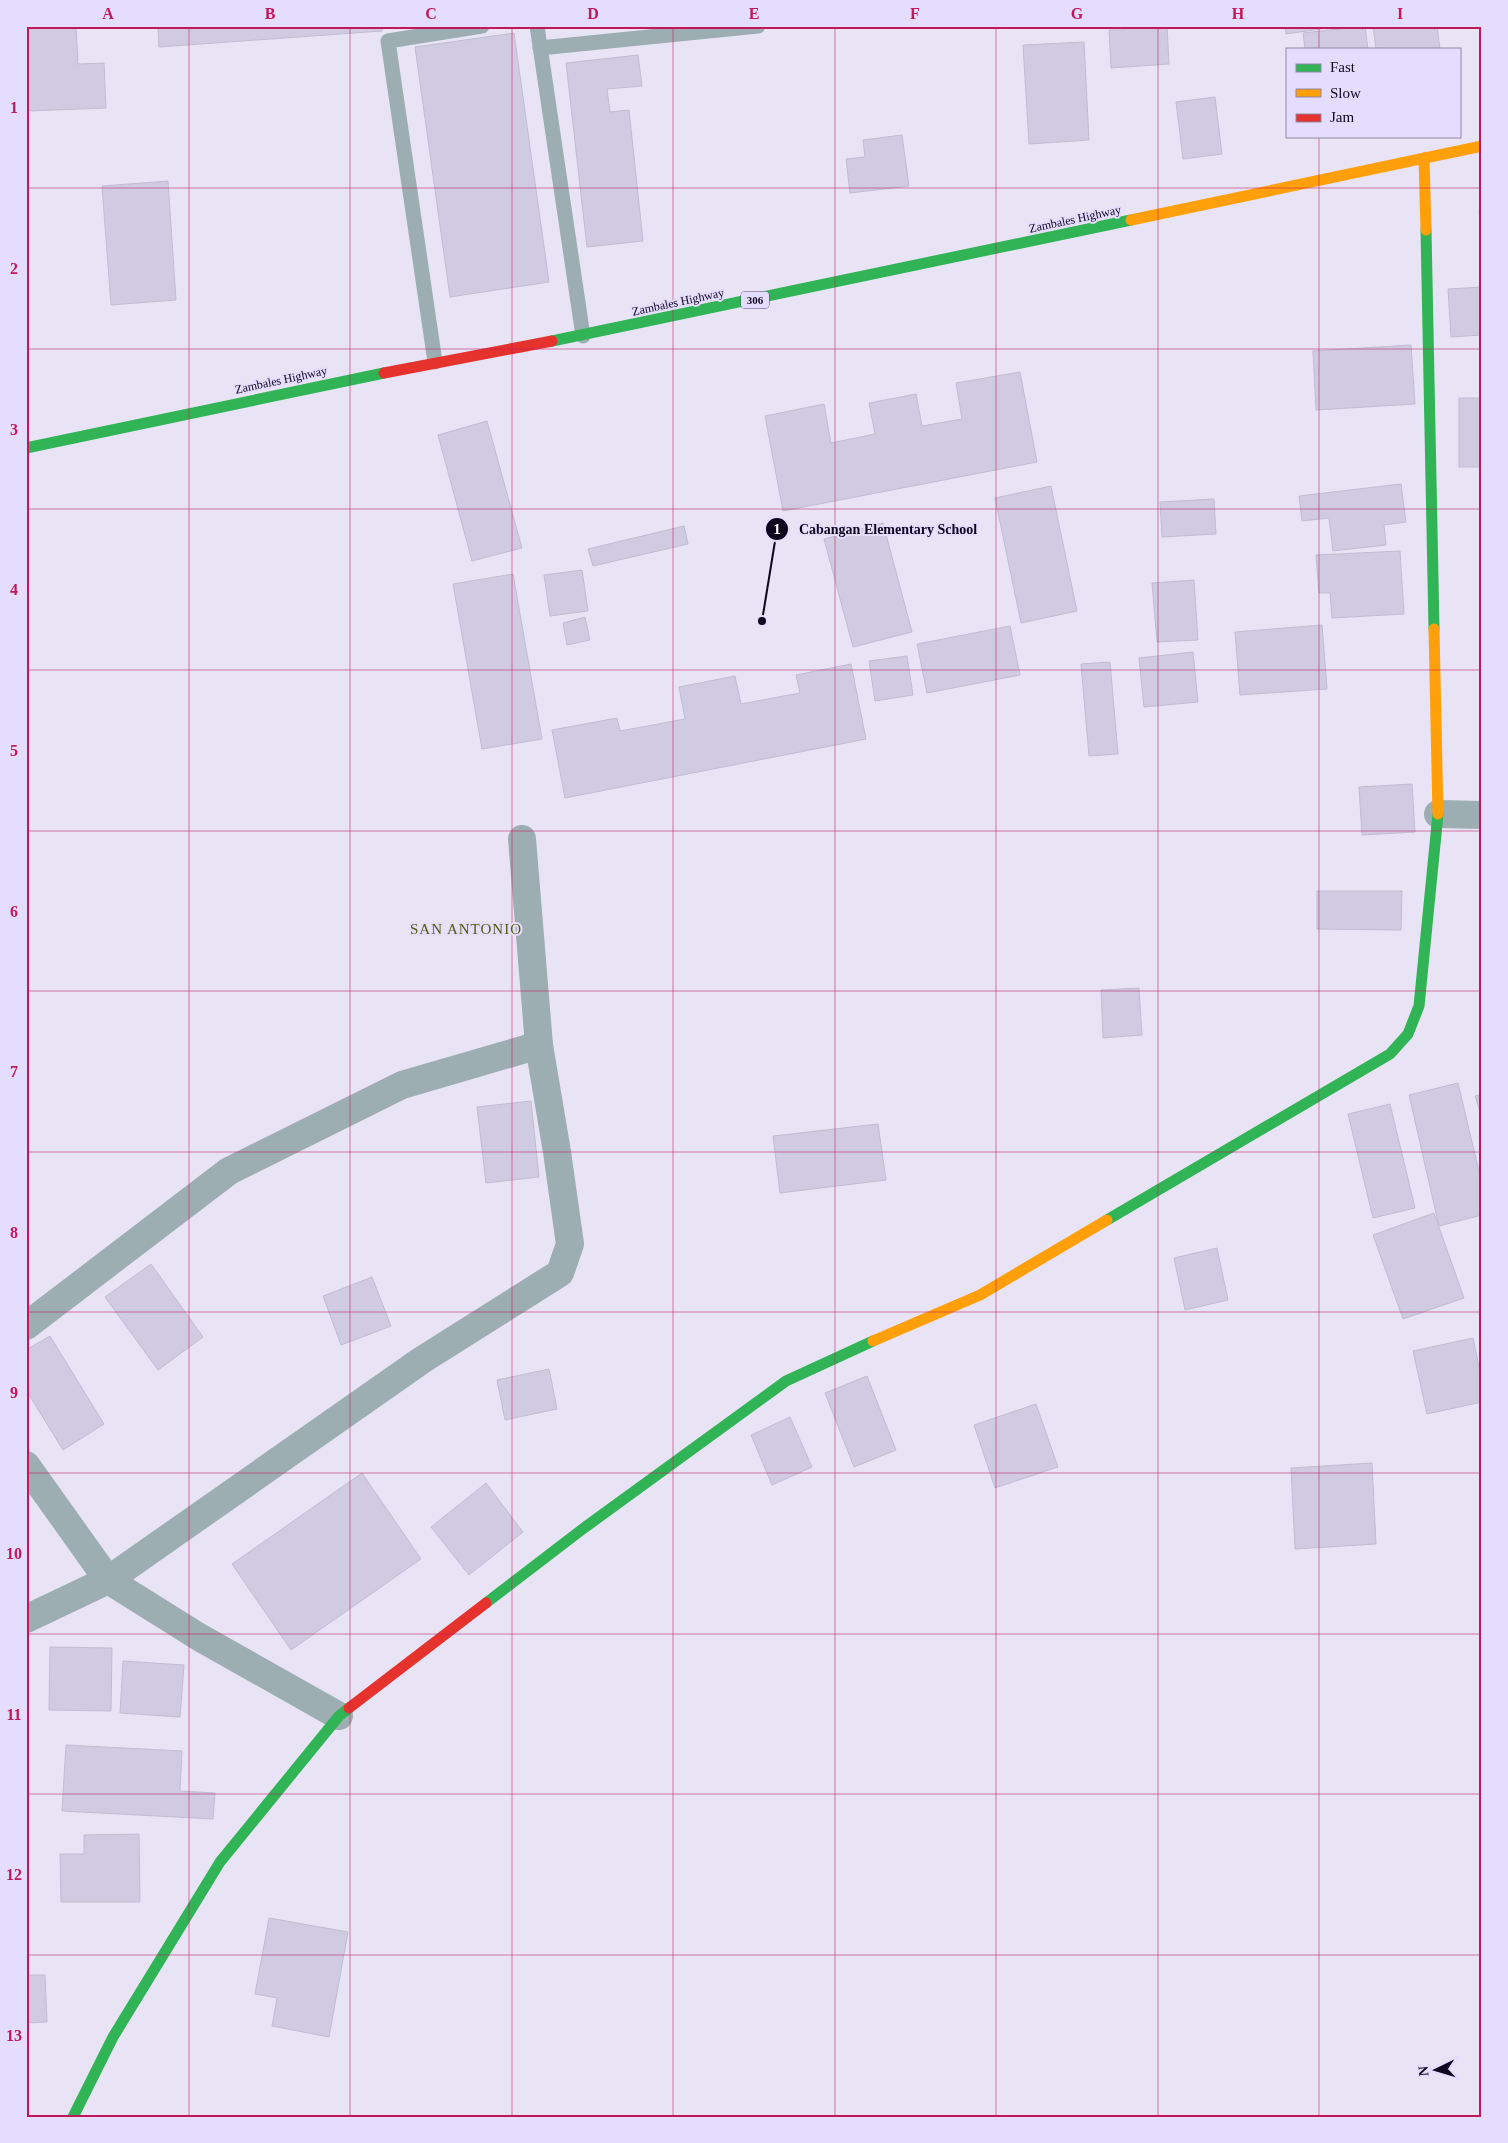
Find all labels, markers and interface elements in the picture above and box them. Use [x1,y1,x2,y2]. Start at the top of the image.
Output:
text: A [102,5,114,22]
text: B [265,5,276,22]
text: C [425,5,437,22]
text: D [587,5,599,22]
text: E [749,5,759,22]
text: F [910,5,920,22]
text: G [1071,5,1084,22]
text: H [1232,5,1245,22]
text: I [1397,5,1403,22]
legend [1286,48,1460,138]
text: Fast [1330,59,1356,75]
text: Slow [1330,85,1361,101]
text: 1 [10,99,18,116]
text: Jam [1330,109,1354,125]
street label: Zambales Highway [1028,202,1122,236]
text: 2 [10,260,18,277]
street label: Zambales Highway [631,285,725,319]
road number: 306 [741,292,769,308]
street label: Zambales Highway [234,363,328,397]
text: 3 [10,421,18,438]
callout: Cabangan Elementary School [764,514,987,543]
text: 1 [773,521,781,537]
text: Cabangan Elementary School [799,522,977,537]
text: 4 [10,581,18,598]
text: 5 [10,742,18,759]
text: 6 [10,903,18,920]
district label: SAN ANTONIO [410,921,522,937]
text: 7 [10,1063,18,1080]
text: 8 [10,1224,18,1241]
text: 9 [10,1384,18,1401]
text: 10 [6,1545,22,1562]
text: 11 [6,1706,22,1723]
text: 12 [6,1866,22,1883]
text: 13 [6,2027,22,2044]
north arrow [1410,2046,1460,2096]
text: N [1416,2065,1431,2077]

